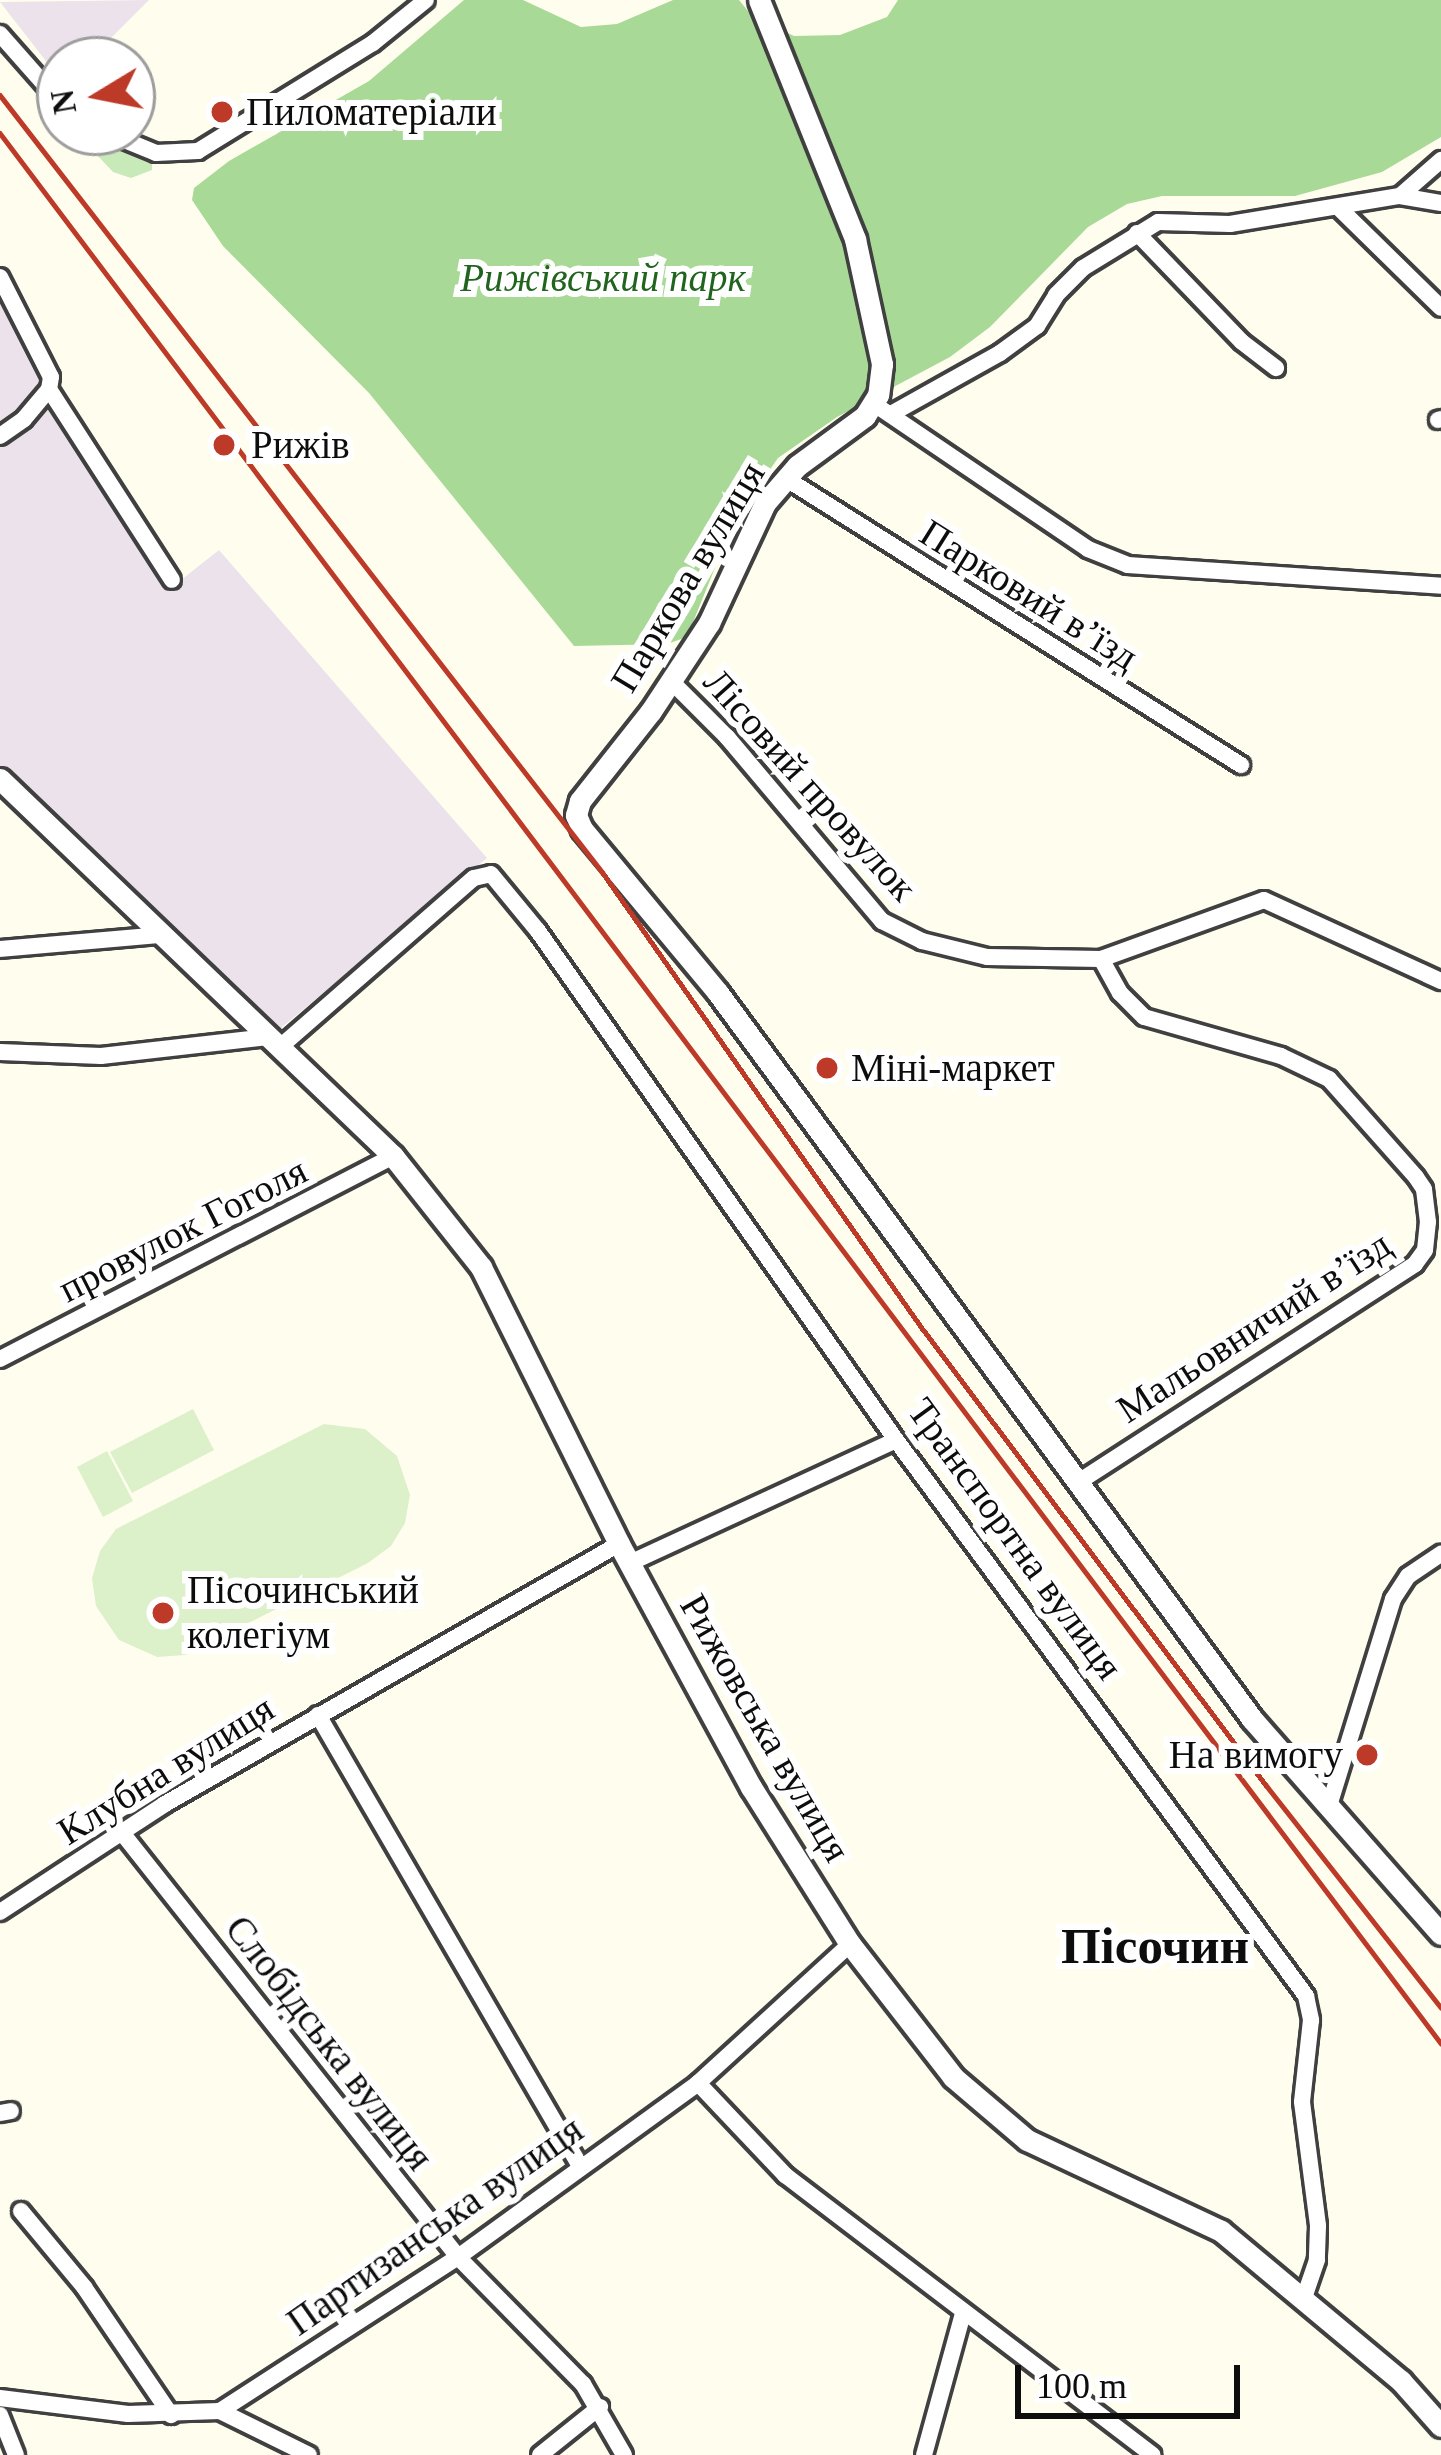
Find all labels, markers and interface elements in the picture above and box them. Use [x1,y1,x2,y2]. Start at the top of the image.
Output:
north arrow [36,36,156,156]
text: N [44,87,83,117]
place label: Пиломатеріали [246,89,497,135]
marker: Пиломатеріали [209,99,235,125]
park label: Рижівський парк [460,255,746,301]
place label: Рижів [251,422,350,468]
marker: Рижів [208,429,240,461]
street label: Паркова вулиця [601,453,775,701]
street label: Парковий в’їзд [911,509,1147,681]
street label: Лісовий провулок [693,659,927,911]
place label: Міні-маркет [851,1045,1055,1091]
marker: Міні-маркет [814,1055,840,1081]
street label: провулок Гоголя [51,1147,315,1313]
street label: Мальовничий в’їзд [1108,1221,1400,1433]
street label: Транспортна вулиця [897,1389,1133,1689]
place label: Пісочинський колегіум [187,1568,419,1659]
street label: Рижовська вулиця [670,1586,860,1870]
marker: Пісочинський колегіум [150,1600,176,1626]
street label: Клубна вулиця [49,1685,283,1855]
place label: На вимогу [1169,1732,1343,1778]
marker: На вимогу [1354,1742,1380,1768]
street label: Слобідська вулиця [215,1906,443,2180]
district label: Пісочин [1061,1915,1249,1977]
street label: Партизанська вулиця [278,2106,592,2346]
scale bar [1021,2341,1246,2415]
text: 100 m [1036,2366,1127,2406]

